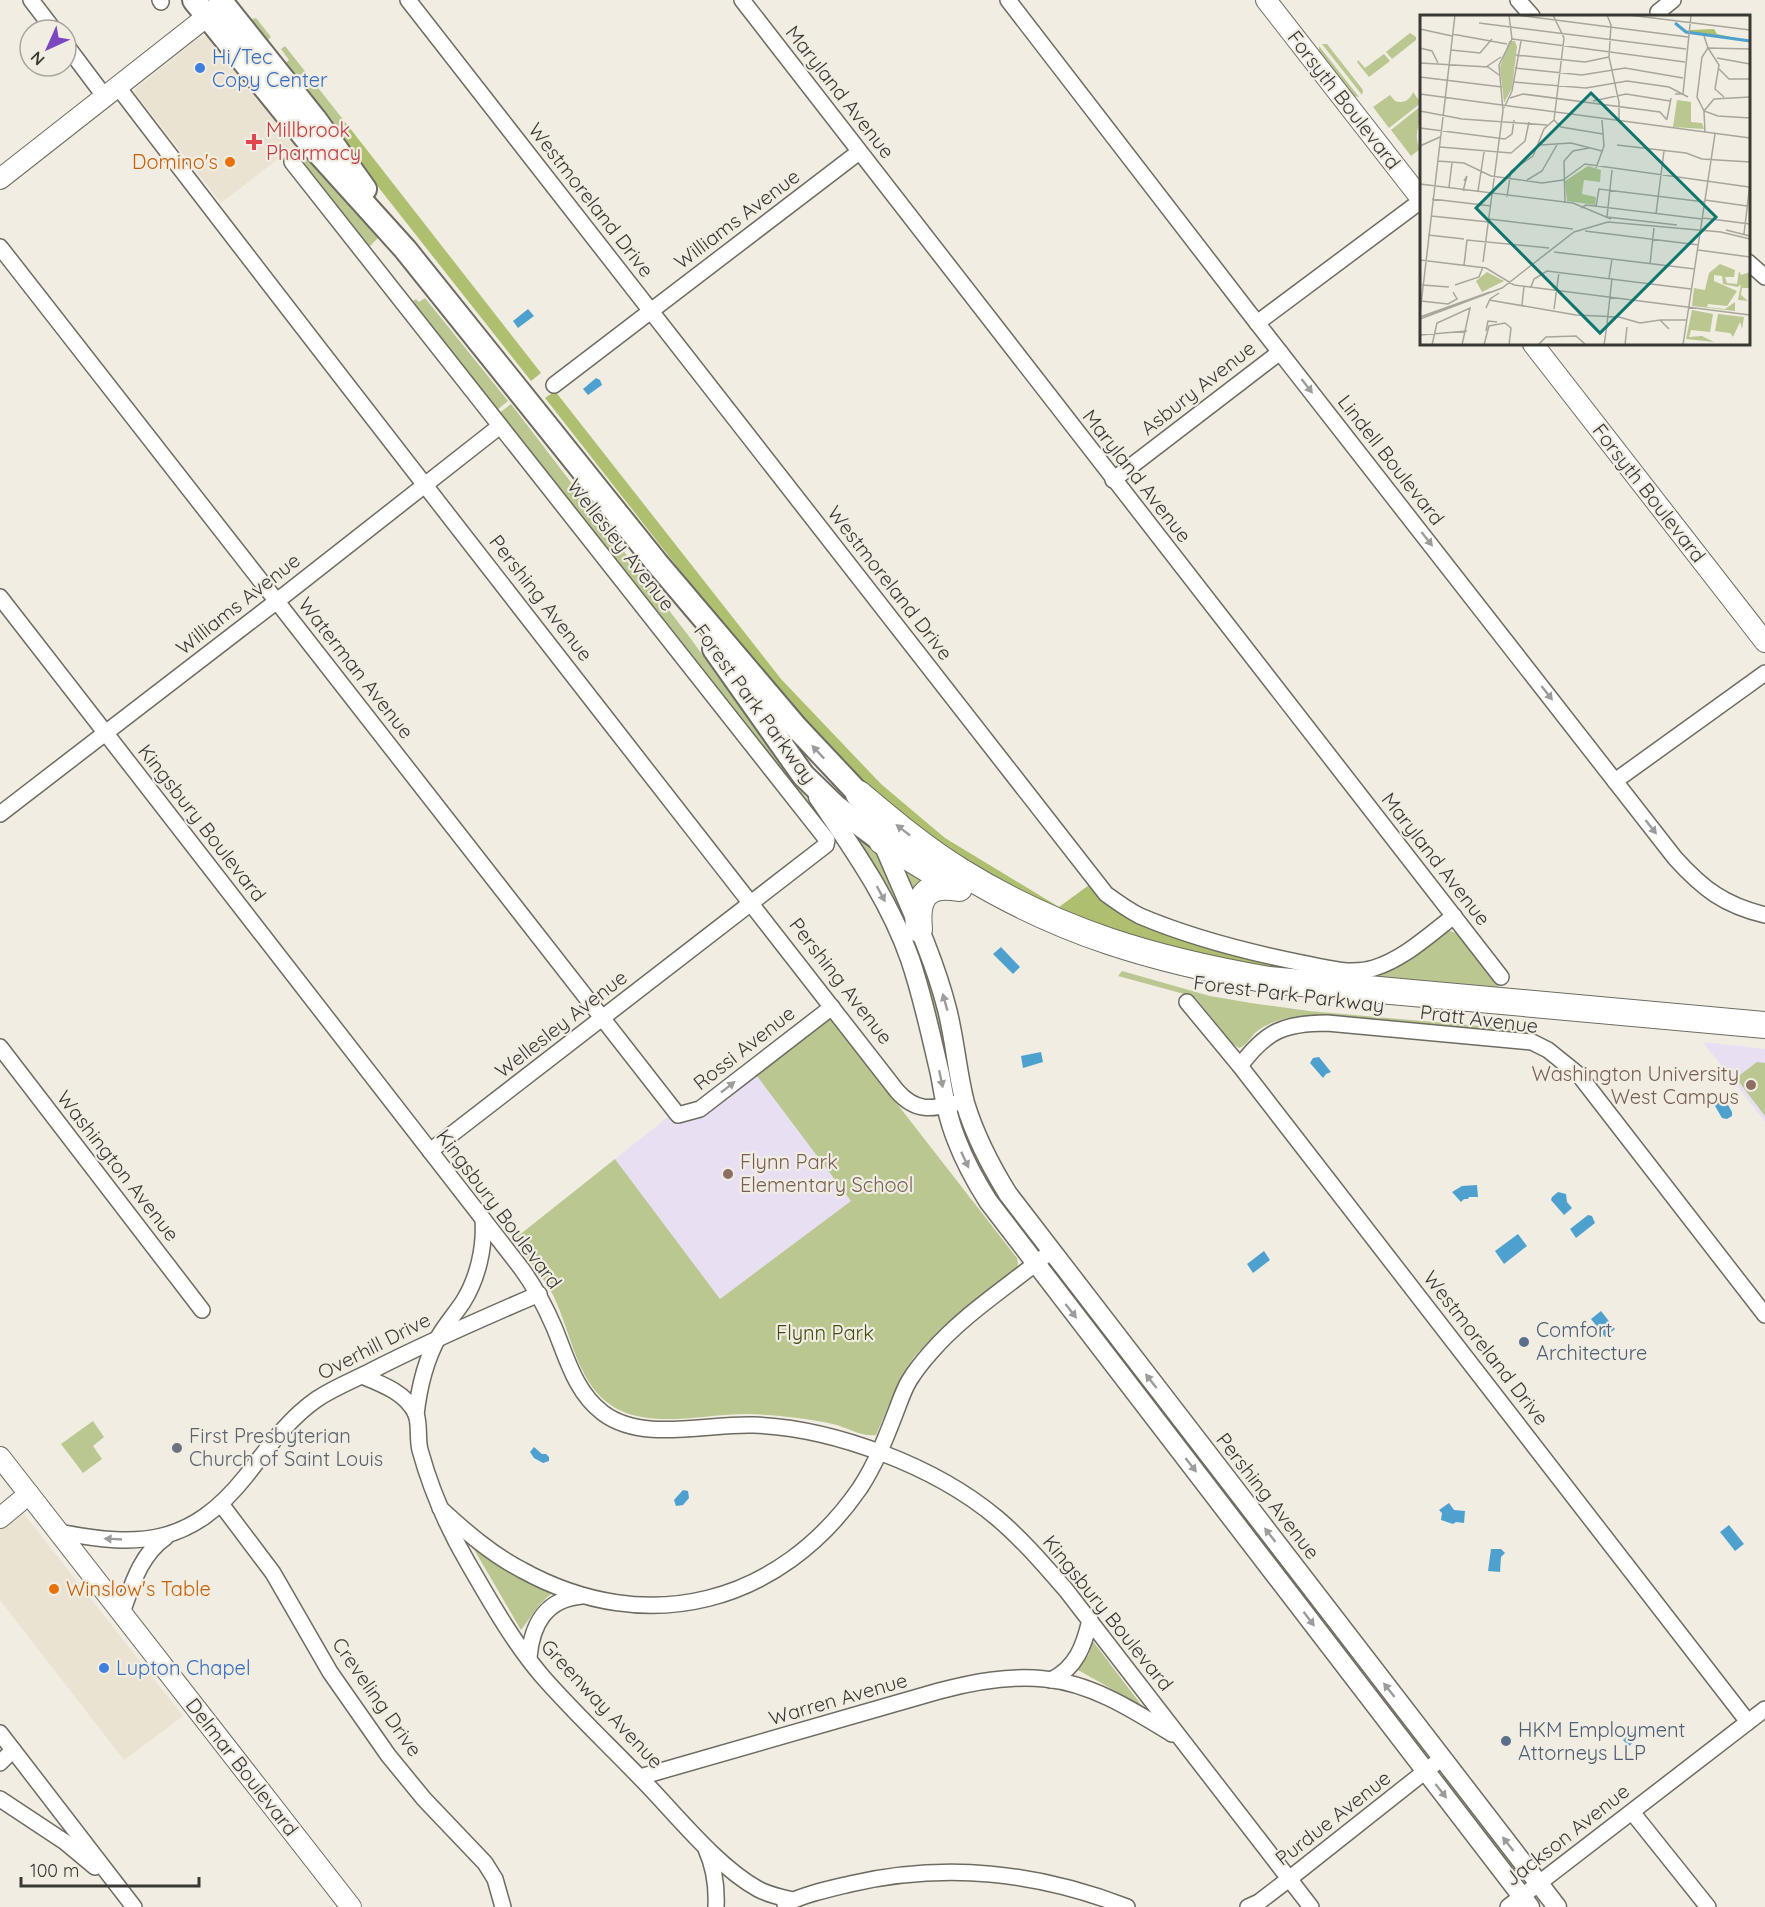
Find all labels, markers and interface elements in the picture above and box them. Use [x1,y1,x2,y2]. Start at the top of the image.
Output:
inset map [1420,15,1750,345]
north arrow [18,18,78,78]
street label: Maryland Avenue [781,20,900,163]
street label: Forsyth Boulevard [1282,25,1406,174]
place label: Hi/Tec Copy Center [212,44,328,92]
text: N [26,47,49,70]
marker: Hi/Tec Copy Center [193,61,207,75]
place label: Millbrook Pharmacy [266,117,361,165]
street label: Westmoreland Drive [523,117,660,282]
marker: Millbrook Pharmacy [247,135,261,149]
place label: Domino's [132,149,218,174]
marker: Domino's [223,155,237,169]
street label: Williams Avenue [669,163,804,274]
street label: Asbury Avenue [1135,335,1260,440]
one-way arrow [1300,378,1312,393]
street label: Lindell Boulevard [1333,389,1450,530]
street label: Maryland Avenue [1078,404,1197,547]
street label: Forsyth Boulevard [1587,418,1711,567]
street label: Wellesley Avenue [562,474,681,616]
street label: Westmoreland Drive [822,500,959,665]
street label: Pershing Avenue [484,529,599,666]
one-way arrow [1420,532,1432,547]
street label: Williams Avenue [171,547,305,660]
street label: Waterman Avenue [293,592,419,743]
street label: Forest Park Parkway [689,619,822,789]
one-way arrow [1540,685,1553,701]
street label: Kingsbury Boulevard [133,739,272,906]
one-way arrow [811,744,825,759]
street label: Maryland Avenue [1377,787,1496,930]
one-way arrow [1645,819,1658,835]
one-way arrow [895,823,911,836]
one-way arrow [876,886,886,903]
street label: Pershing Avenue [784,912,899,1049]
street label: Wellesley Avenue [490,964,632,1083]
street label: Forest Park Parkway [1192,969,1386,1018]
one-way arrow [940,993,949,1011]
street label: Pratt Avenue [1419,999,1540,1038]
street label: Rossi Avenue [688,1000,800,1095]
place label: Washington University West Campus [1532,1061,1739,1109]
one-way arrow [936,1070,946,1089]
marker: Washington University West Campus [1744,1078,1758,1092]
one-way arrow [720,1082,735,1094]
street label: Washington Avenue [52,1085,185,1246]
street label: Kingsbury Boulevard [431,1124,567,1293]
place label: Flynn Park Elementary School [740,1149,913,1197]
one-way arrow [961,1151,971,1169]
marker: Flynn Park Elementary School [721,1167,735,1181]
street label: Westmoreland Drive [1418,1265,1555,1430]
one-way arrow [1065,1303,1077,1318]
street label: Overhill Drive [313,1306,434,1385]
place label: Comfort Architecture [1536,1317,1647,1365]
park label: Flynn Park [776,1320,874,1345]
marker: Comfort Architecture [1517,1335,1531,1349]
one-way arrow [1146,1373,1158,1388]
place label: First Presbyterian Church of Saint Louis [189,1423,383,1471]
street label: Pershing Avenue [1211,1427,1326,1564]
marker: First Presbyterian Church of Saint Louis [170,1441,184,1455]
one-way arrow [1184,1457,1197,1473]
one-way arrow [1265,1528,1277,1543]
street label: Kingsbury Boulevard [1038,1530,1179,1696]
one-way arrow [104,1535,123,1544]
place label: Winslow's Table [66,1576,211,1601]
marker: Winslow's Table [47,1582,61,1596]
one-way arrow [1303,1612,1315,1627]
street label: Creveling Drive [327,1632,428,1761]
street label: Greenway Avenue [536,1634,669,1774]
place label: Lupton Chapel [116,1655,250,1680]
marker: Lupton Chapel [97,1661,111,1675]
street label: Warren Avenue [766,1667,910,1730]
one-way arrow [1384,1682,1396,1697]
street label: Delmar Boulevard [181,1693,304,1841]
place label: HKM Employment Attorneys LLP [1518,1717,1686,1765]
marker: HKM Employment Attorneys LLP [1499,1734,1513,1748]
street label: Purdue Avenue [1270,1765,1395,1870]
street label: Jackson Avenue [1499,1778,1634,1891]
one-way arrow [1435,1782,1447,1798]
one-way arrow [1502,1836,1515,1852]
scale bar [21,1850,200,1888]
text: 100 m [30,1859,79,1882]

